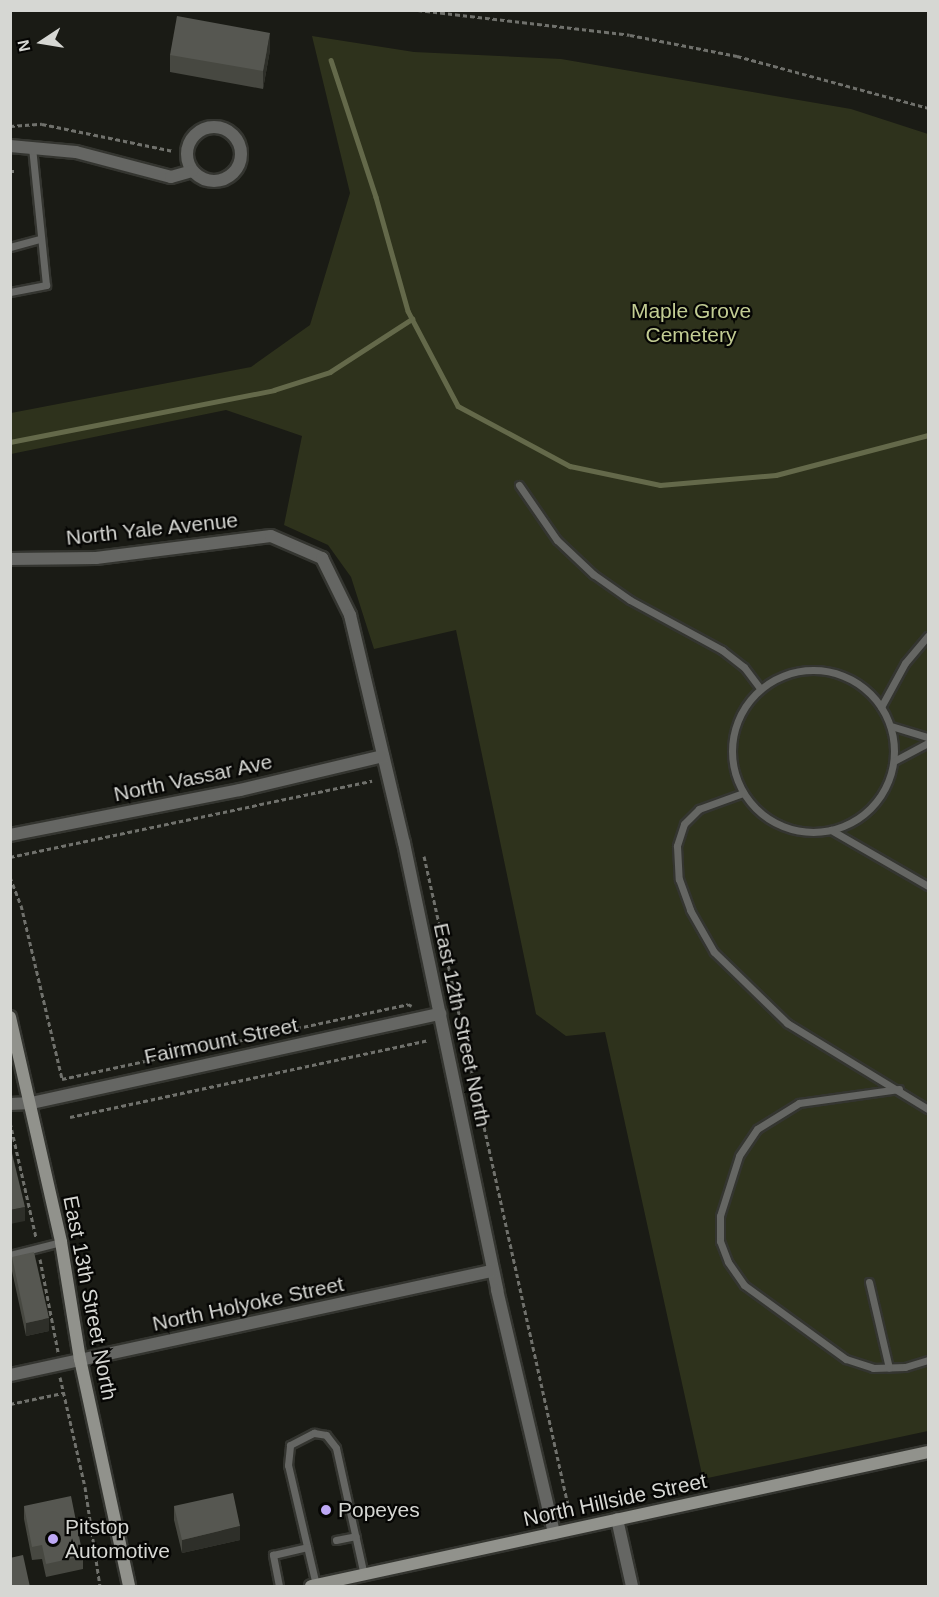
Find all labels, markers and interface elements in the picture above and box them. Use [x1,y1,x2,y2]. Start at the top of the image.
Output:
north arrow [12,12,72,72]
text: N [14,38,33,53]
park label: Maple Grove Cemetery [631,298,751,348]
street label: North Yale Avenue [64,507,240,551]
street label: North Vassar Ave [111,749,275,807]
street label: East 12th Street North [428,921,496,1129]
street label: Fairmount Street [142,1012,300,1070]
street label: East 13th Street North [58,1194,122,1402]
street label: North Holyoke Street [150,1271,346,1337]
street label: North Hillside Street [521,1468,709,1532]
place label: Popeyes [338,1497,420,1523]
marker: Popeyes [319,1503,333,1517]
place label: Pitstop Automotive [65,1514,170,1564]
marker: Pitstop Automotive [46,1532,60,1546]

